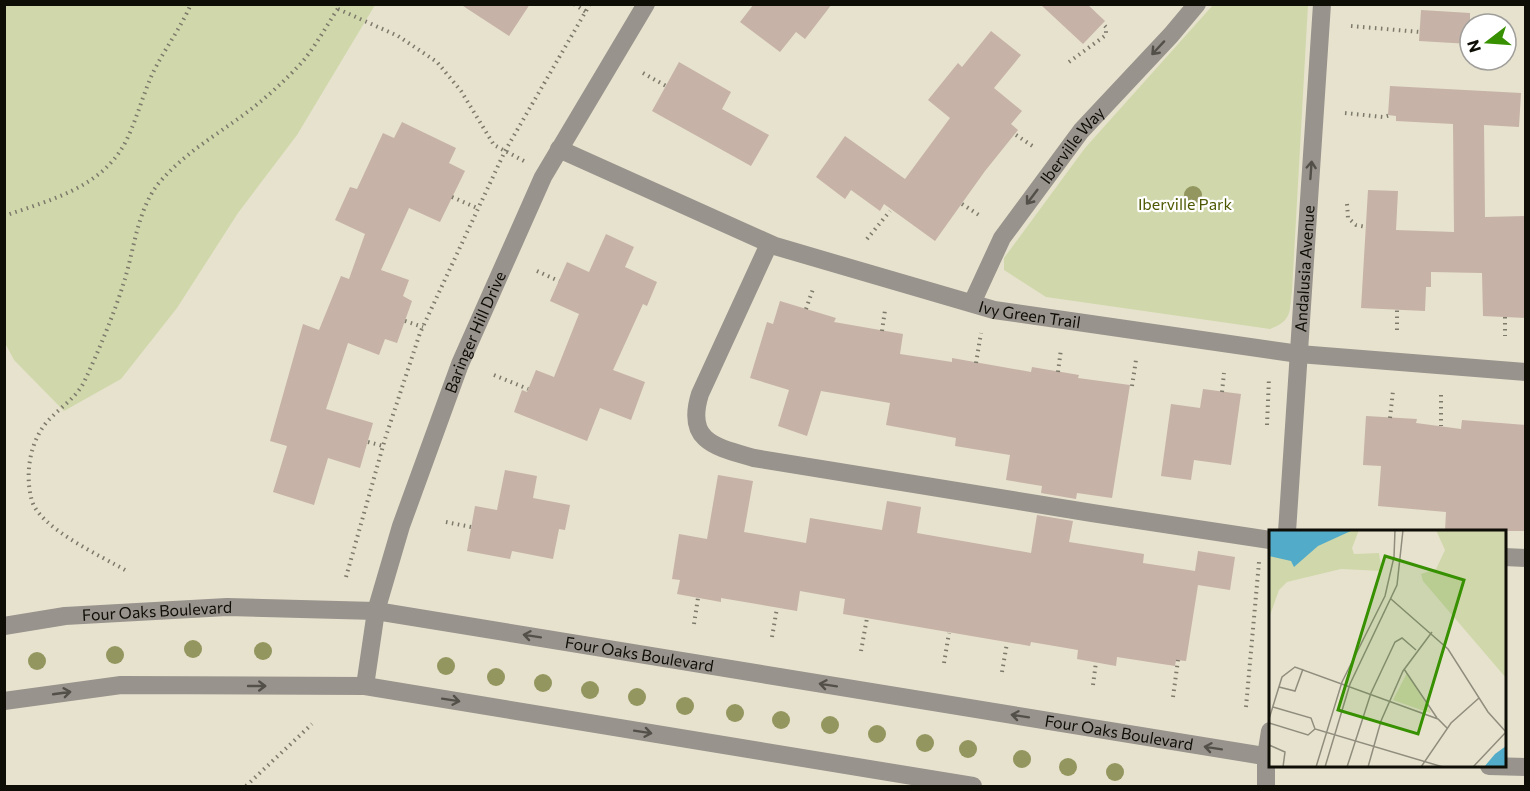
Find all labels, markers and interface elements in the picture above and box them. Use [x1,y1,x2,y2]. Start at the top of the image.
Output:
north arrow [1458,12,1518,72]
text: N [1462,38,1484,55]
one-way arrow [1151,41,1166,56]
street label: Iberville Way [1036,102,1108,187]
one-way arrow [1306,160,1317,180]
one-way arrow [1026,188,1038,204]
park label: Iberville Park [1138,194,1232,213]
street label: Andalusia Avenue [1290,205,1318,333]
street label: Baringer Hill Drive [440,268,509,396]
street label: Ivy Green Trail [977,296,1082,331]
inset map [1269,530,1506,767]
street label: Four Oaks Boulevard [81,597,232,624]
one-way arrow [522,631,542,642]
street label: Four Oaks Boulevard [564,632,715,675]
one-way arrow [818,679,838,690]
one-way arrow [246,680,266,692]
one-way arrow [52,688,72,699]
one-way arrow [440,695,460,706]
one-way arrow [1011,710,1031,721]
street label: Four Oaks Boulevard [1043,710,1195,753]
one-way arrow [633,726,652,737]
one-way arrow [1203,742,1223,753]

